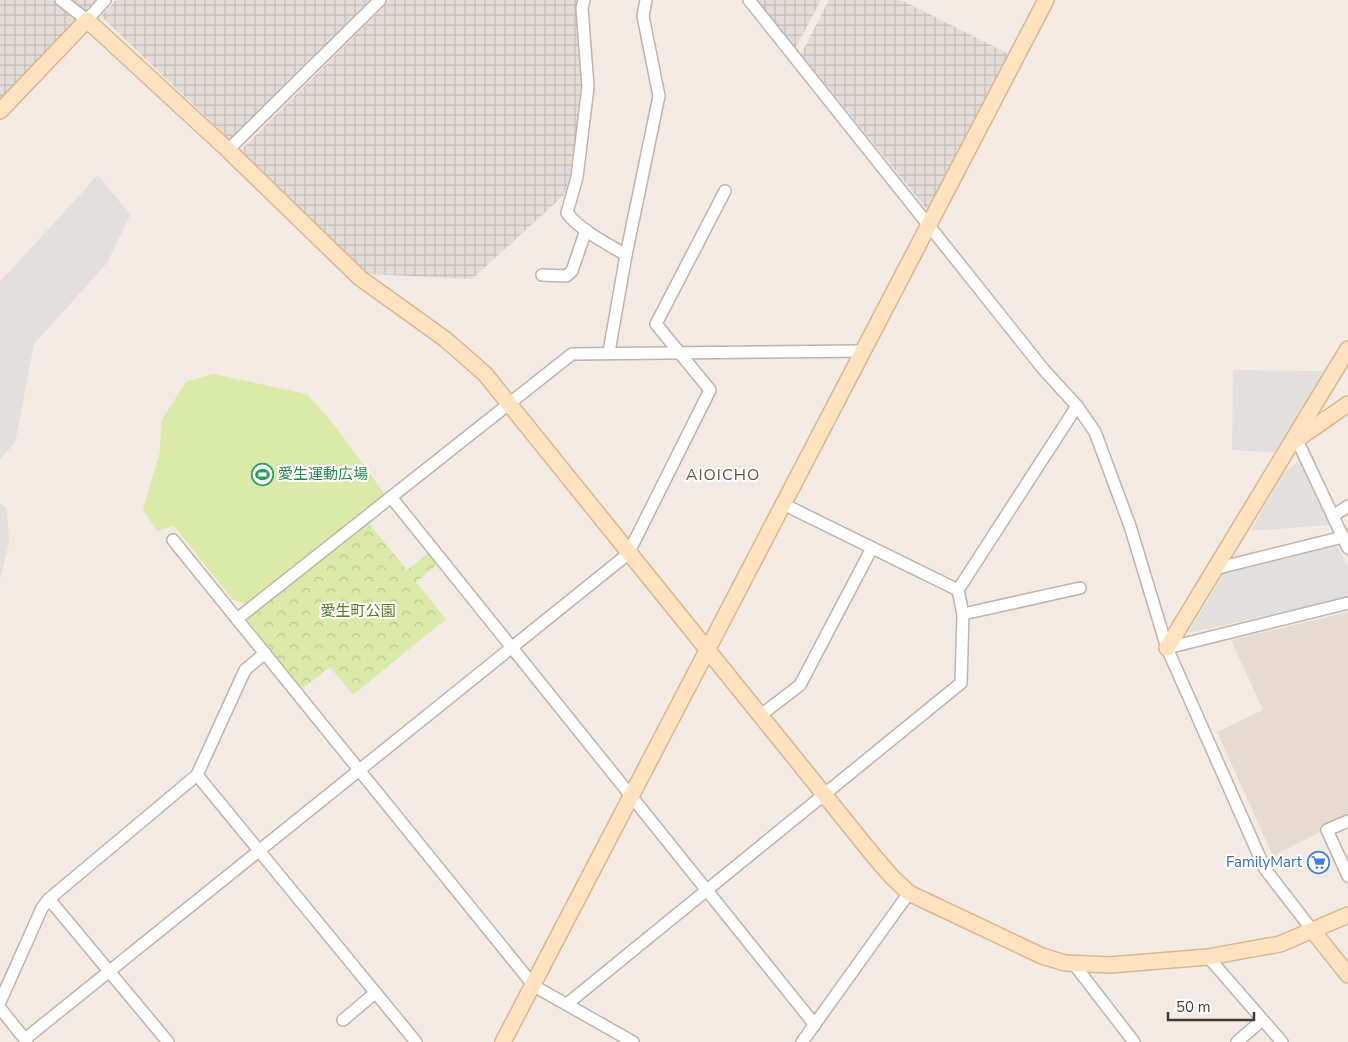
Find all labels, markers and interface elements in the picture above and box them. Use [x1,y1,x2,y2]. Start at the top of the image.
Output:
sports icon: 愛生運動広場 [250,462,274,486]
place label: 愛生運動広場 [278,464,368,484]
district label: AIOICHO [686,464,760,486]
park label: 愛生町公園 [320,601,396,621]
supermarket icon: FamilyMart [1306,850,1330,874]
place label: FamilyMart [1226,852,1303,872]
scale bar [1168,990,1254,1022]
text: 50 m [1176,997,1211,1017]

